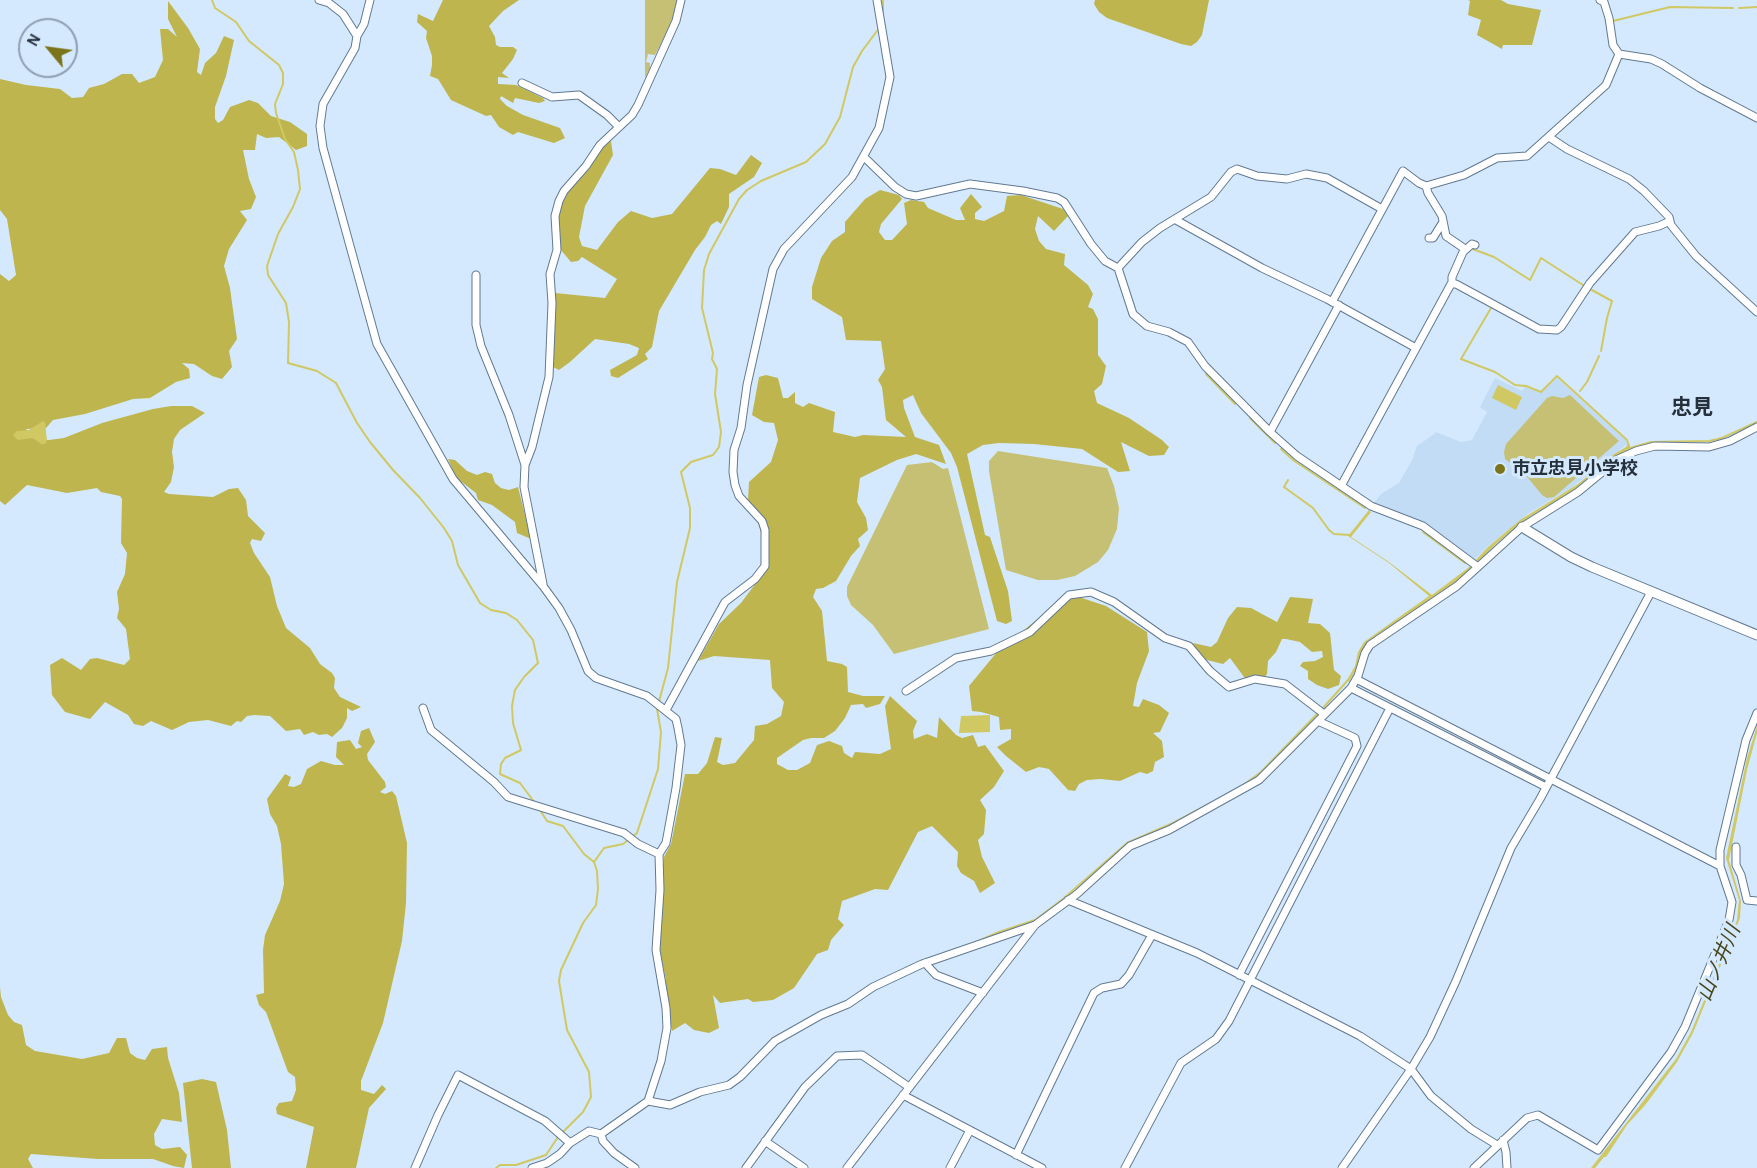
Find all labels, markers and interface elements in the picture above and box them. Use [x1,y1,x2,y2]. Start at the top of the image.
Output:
north arrow [18,18,78,78]
text: N [24,31,44,49]
district label: 忠見 [1671,395,1713,421]
place label: 市立忠見小学校 [1512,458,1638,480]
marker: 市立忠見小学校 [1493,462,1507,476]
water label: 山ノ井川 [1692,921,1746,1005]

